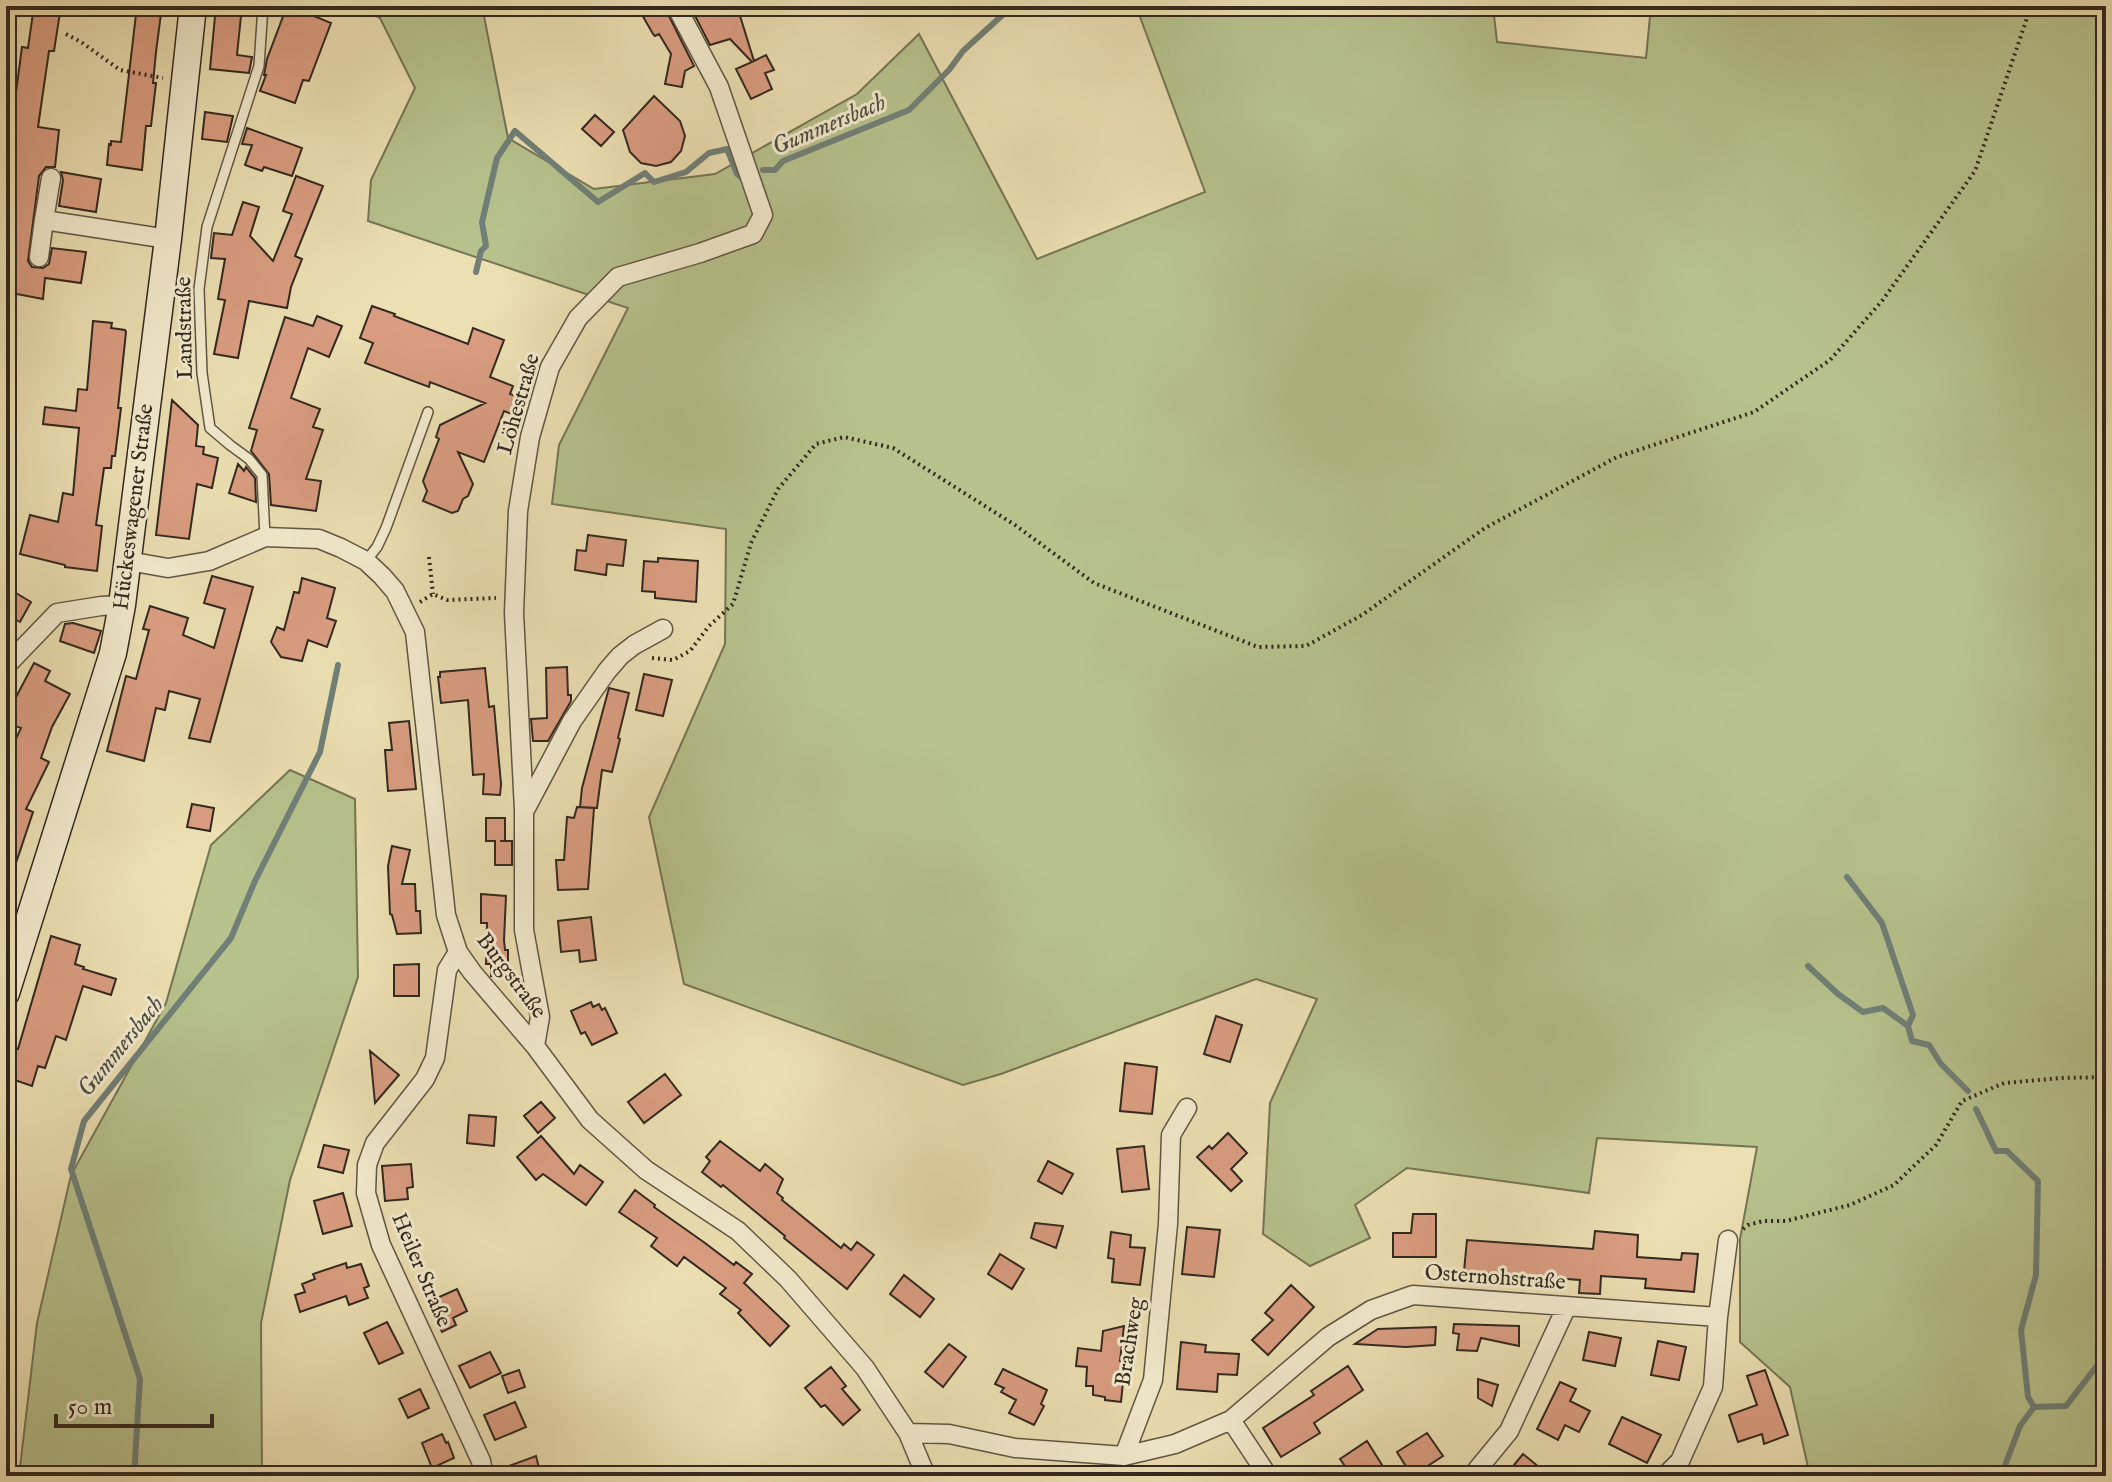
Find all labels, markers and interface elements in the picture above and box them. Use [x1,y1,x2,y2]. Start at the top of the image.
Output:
water label: Gummersbach [767,87,891,163]
street label: Landstraße [170,276,200,380]
street label: Löhestraße [491,350,547,458]
street label: Hückeswagener Straße [107,402,161,612]
street label: Burgstraße [470,928,552,1024]
water label: Gummersbach [71,990,171,1104]
street label: Heiler Straße [384,1209,458,1331]
street label: Osternohstraße [1424,1259,1566,1297]
street label: Brachweg [1109,1295,1151,1388]
scale bar [56,1378,212,1428]
text: 50 m [68,1392,112,1423]

